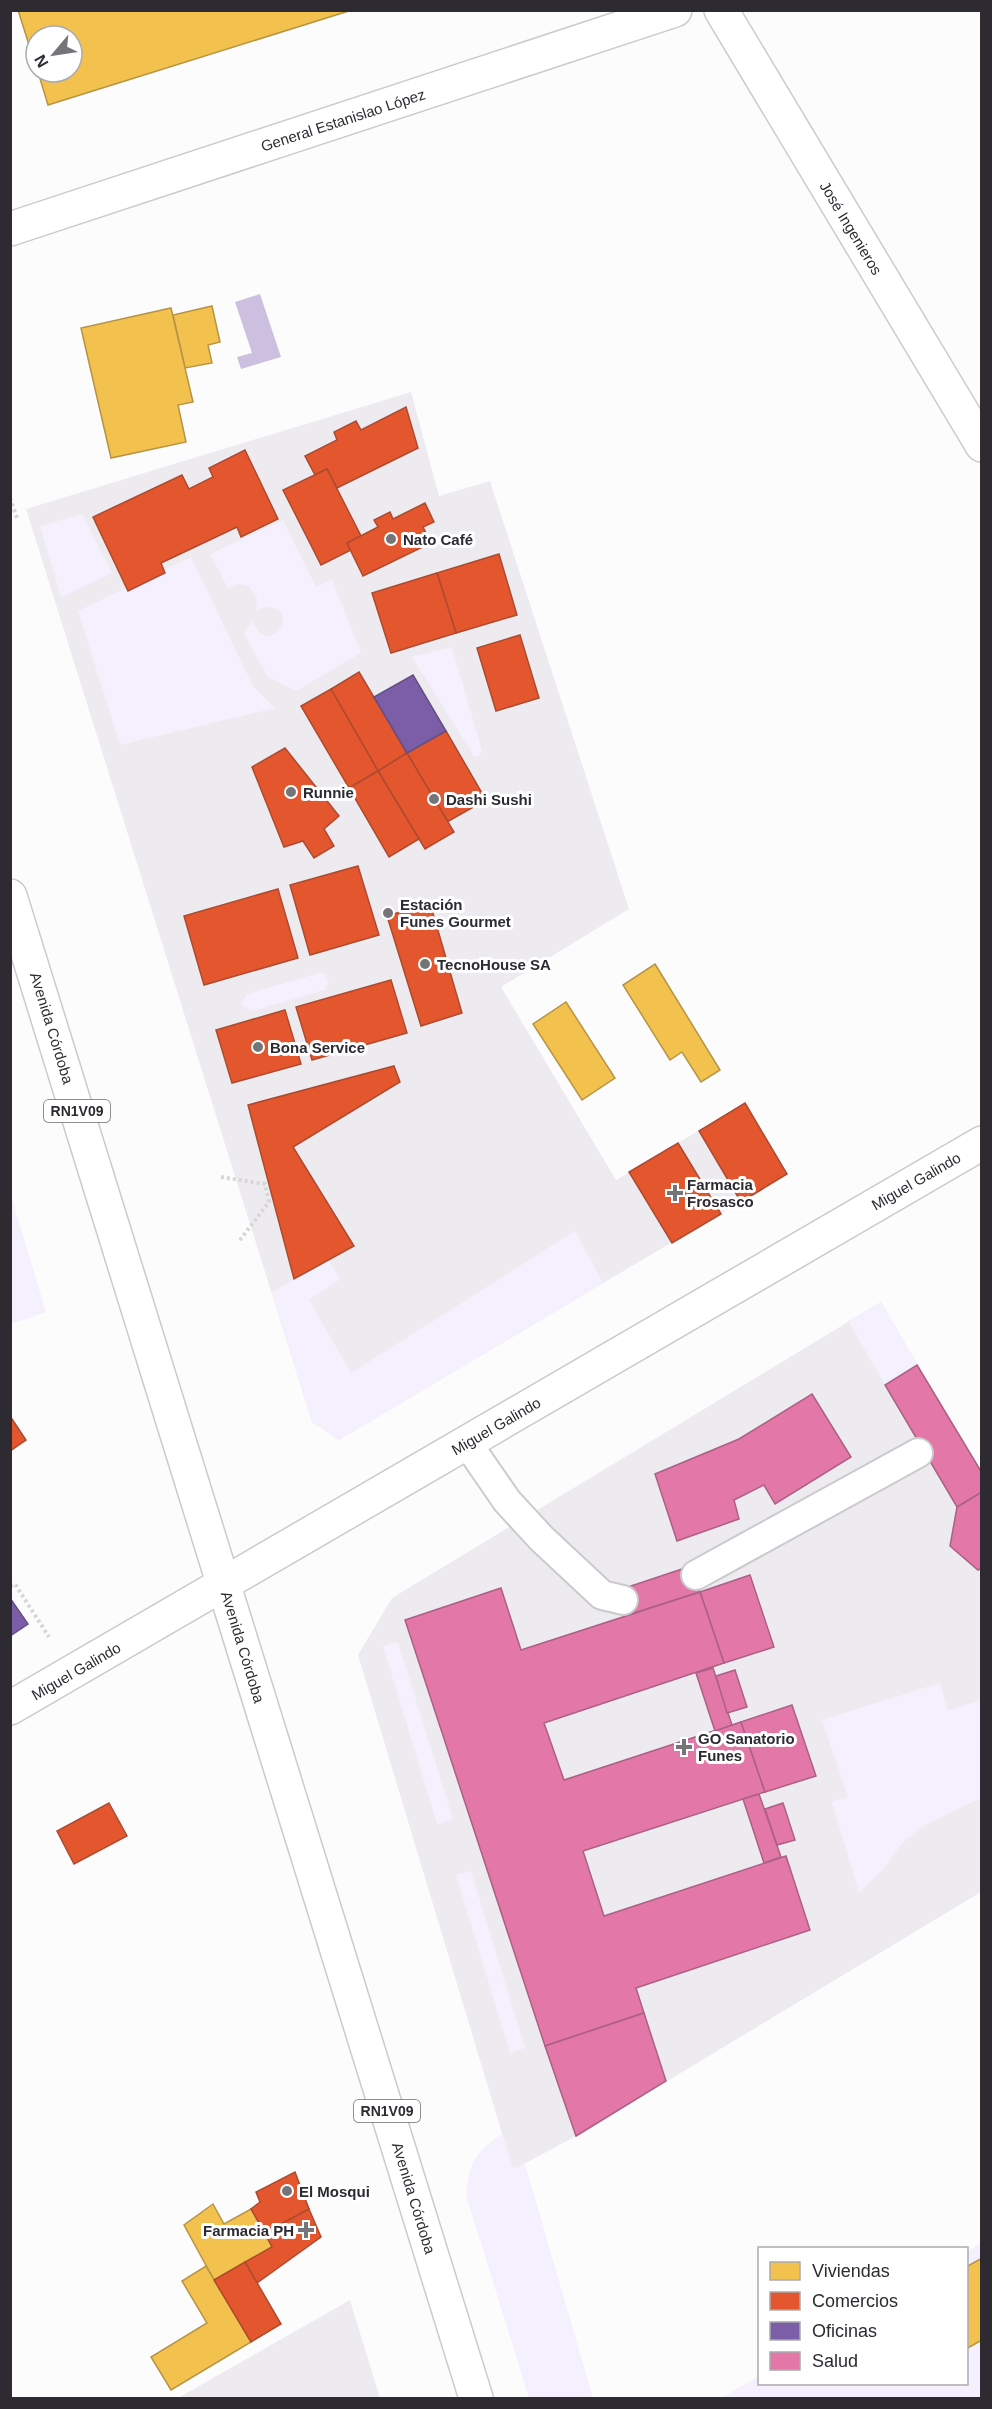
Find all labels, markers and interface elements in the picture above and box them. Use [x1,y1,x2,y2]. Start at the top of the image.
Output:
north arrow [24,24,84,84]
text: N [31,52,52,70]
street label: General Estanislao López [259,85,427,155]
street label: José Ingenieros [816,178,886,278]
place label: Nato Café [403,531,473,548]
marker: Nato Café [384,532,398,546]
place label: Runnie [303,784,354,801]
marker: Runnie [284,785,298,799]
place label: Dashi Sushi [446,791,532,808]
marker: Dashi Sushi [427,792,441,806]
place label: Estación Funes Gourmet [400,896,511,930]
marker: Estación Funes Gourmet [381,906,395,920]
place label: TecnoHouse SA [437,956,551,973]
marker: TecnoHouse SA [418,957,432,971]
street label: Avenida Córdoba [27,970,77,1086]
place label: Bona Service [270,1039,365,1056]
marker: Bona Service [251,1040,265,1054]
road number: RN1V09 [44,1100,110,1122]
street label: Miguel Galindo [868,1149,964,1213]
place label: Farmacia Frosasco [687,1176,754,1210]
marker: Farmacia Frosasco [668,1186,682,1200]
street label: Miguel Galindo [448,1394,544,1458]
street label: Avenida Córdoba [218,1589,268,1705]
street label: Miguel Galindo [28,1639,124,1703]
place label: GO Sanatorio Funes [698,1730,795,1764]
marker: GO Sanatorio Funes [675,1738,693,1756]
road number: RN1V09 [354,2100,420,2122]
street label: Avenida Córdoba [389,2140,439,2256]
place label: El Mosqui [299,2183,370,2200]
marker: El Mosqui [280,2184,294,2198]
place label: Farmacia PH [203,2222,294,2239]
marker: Farmacia PH [299,2223,313,2237]
legend [758,2247,968,2385]
text: Viviendas [812,2261,890,2281]
text: Comercios [812,2291,898,2311]
text: Oficinas [812,2321,877,2341]
text: Salud [812,2351,858,2371]

